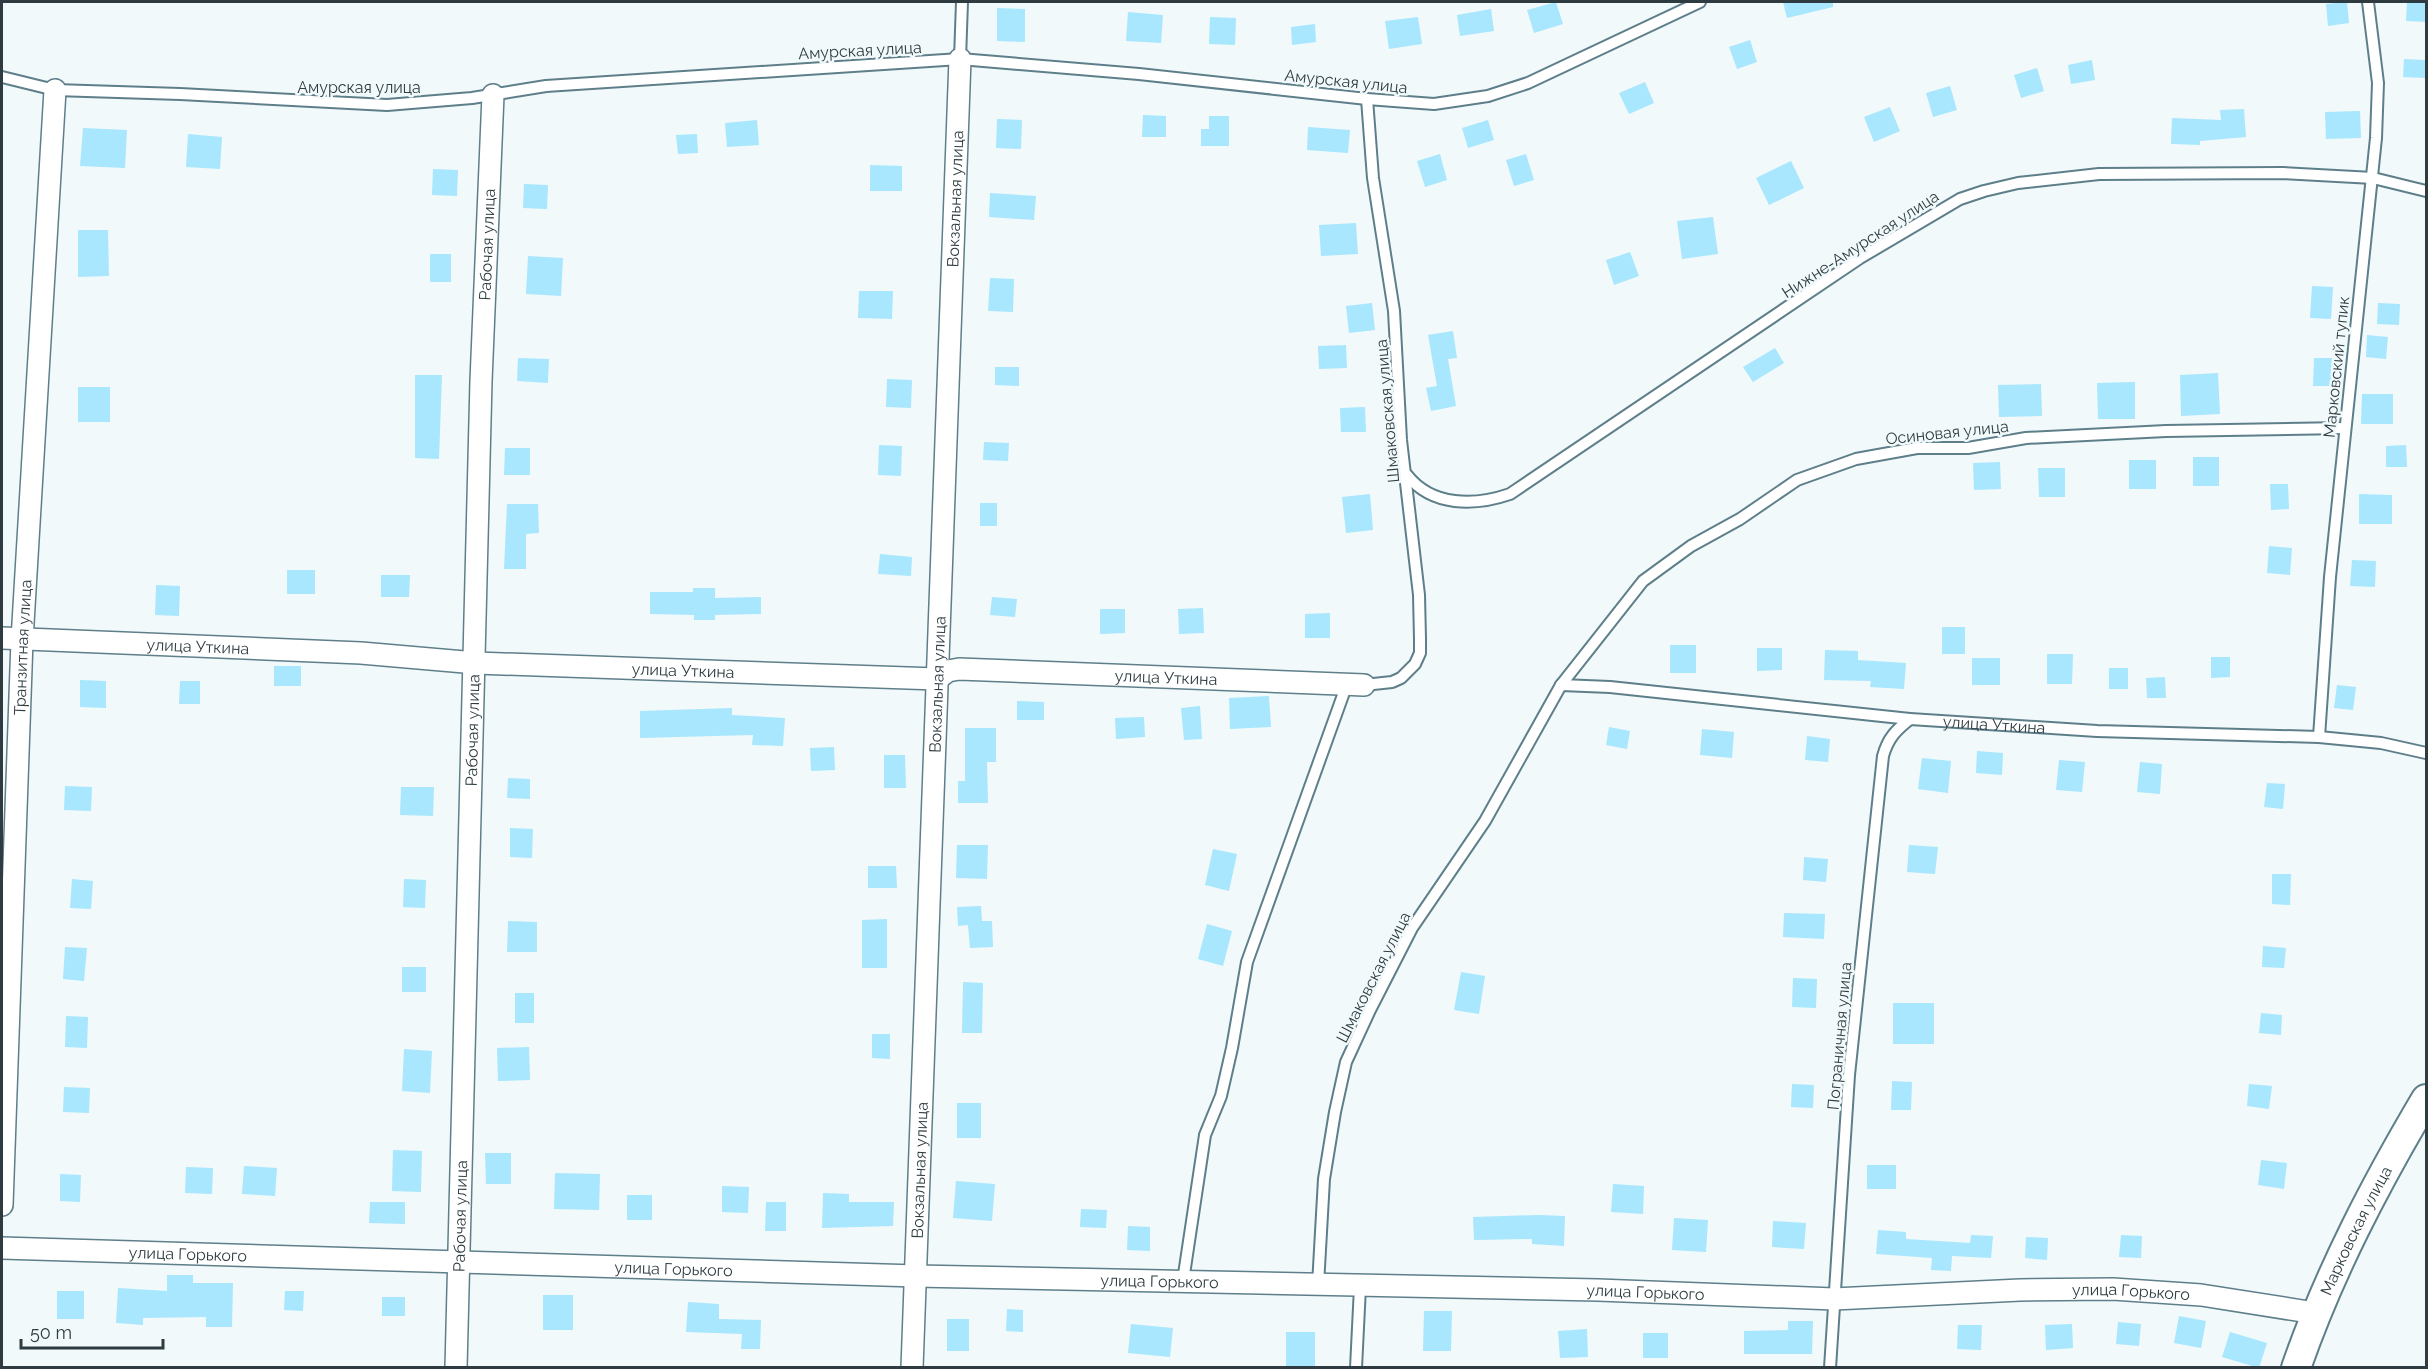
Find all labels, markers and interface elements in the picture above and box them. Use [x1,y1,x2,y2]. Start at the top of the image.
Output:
street label: Амурская улица [798,38,922,63]
street label: Амурская улица [1284,66,1408,97]
street label: Амурская улица [297,78,421,97]
street label: Вокзальная улица [943,130,967,268]
street label: Нижне-Амурская улица [1778,187,1942,302]
street label: Рабочая улица [475,188,499,301]
street label: Марковский тупик [2320,295,2353,439]
street label: Шмаковская улица [1372,338,1403,484]
street label: Осиновая улица [1885,417,2010,448]
street label: Транзитная улица [10,579,36,716]
street label: Вокзальная улица [926,616,950,753]
street label: улица Уткина [146,635,250,658]
street label: улица Уткина [631,659,735,682]
street label: улица Уткина [1114,666,1218,689]
street label: Рабочая улица [462,674,484,787]
street label: улица Уткина [1942,712,2046,738]
street label: Шмаковская улица [1332,909,1415,1046]
street label: Пограничная улица [1824,961,1855,1111]
street label: Вокзальная улица [908,1101,932,1239]
street label: Рабочая улица [449,1160,471,1272]
street label: Марковская улица [2316,1163,2396,1298]
street label: улица Горького [128,1243,247,1266]
street label: улица Горького [614,1258,733,1280]
street label: улица Горького [1100,1271,1219,1292]
street label: улица Горького [2072,1280,2191,1304]
street label: улица Горького [1586,1281,1705,1304]
scale bar [21,1312,164,1350]
text: 50 m [30,1322,72,1343]

